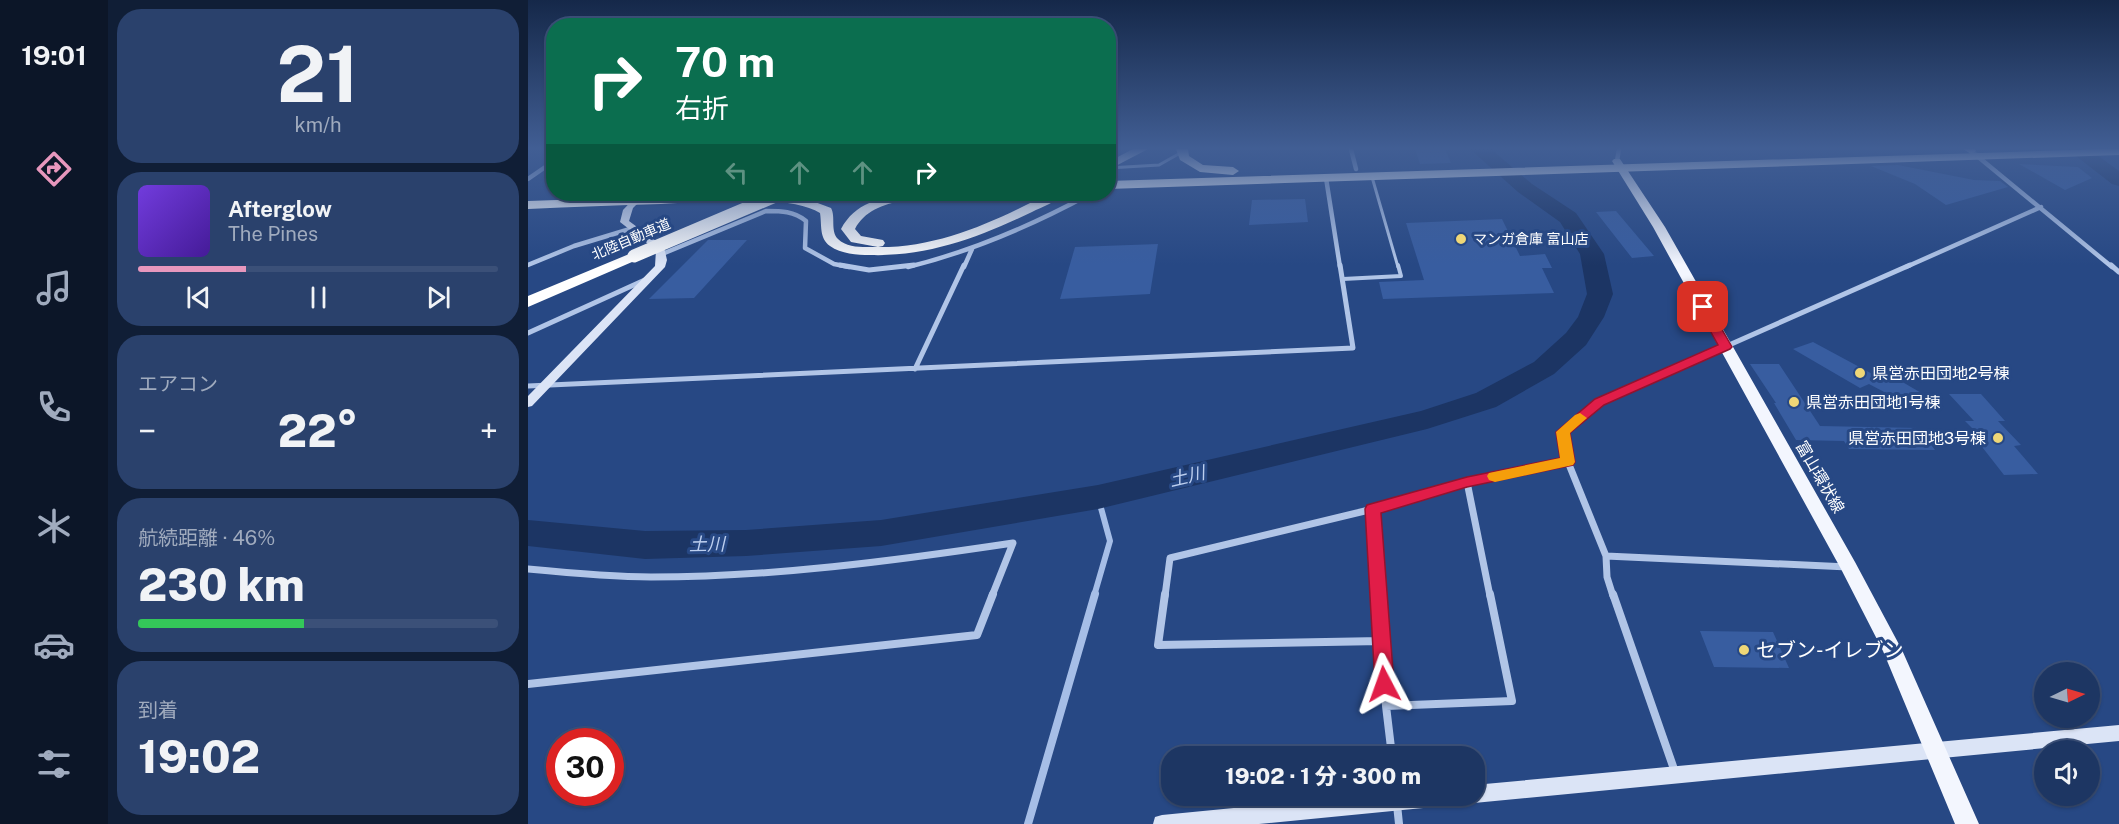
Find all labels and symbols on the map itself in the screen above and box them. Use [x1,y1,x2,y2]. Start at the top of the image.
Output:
street label: 北陸自動車道 [589,215,673,263]
place label: マンガ倉庫 富山店 [1473,231,1588,247]
marker: マンガ倉庫 富山店 [1454,232,1468,246]
pin [1677,281,1728,332]
place label: 県営赤田団地2号棟 [1872,364,2010,383]
marker: 県営赤田団地2号棟 [1853,366,1867,380]
place label: 県営赤田団地1号棟 [1806,393,1941,412]
marker: 県営赤田団地1号棟 [1787,395,1801,409]
place label: 県営赤田団地3号棟 [1848,429,1986,448]
marker: 県営赤田団地3号棟 [1991,431,2005,445]
street label: 富山環状線 [1792,438,1848,516]
water label: 土川 [1167,461,1209,490]
water label: 土川 [689,533,727,555]
place label: セブン-イレブン [1756,638,1904,662]
marker: セブン-イレブン [1737,643,1751,657]
position arrow [1352,652,1416,716]
north arrow [2034,662,2100,728]
speed limit sign: 30 [546,728,624,806]

